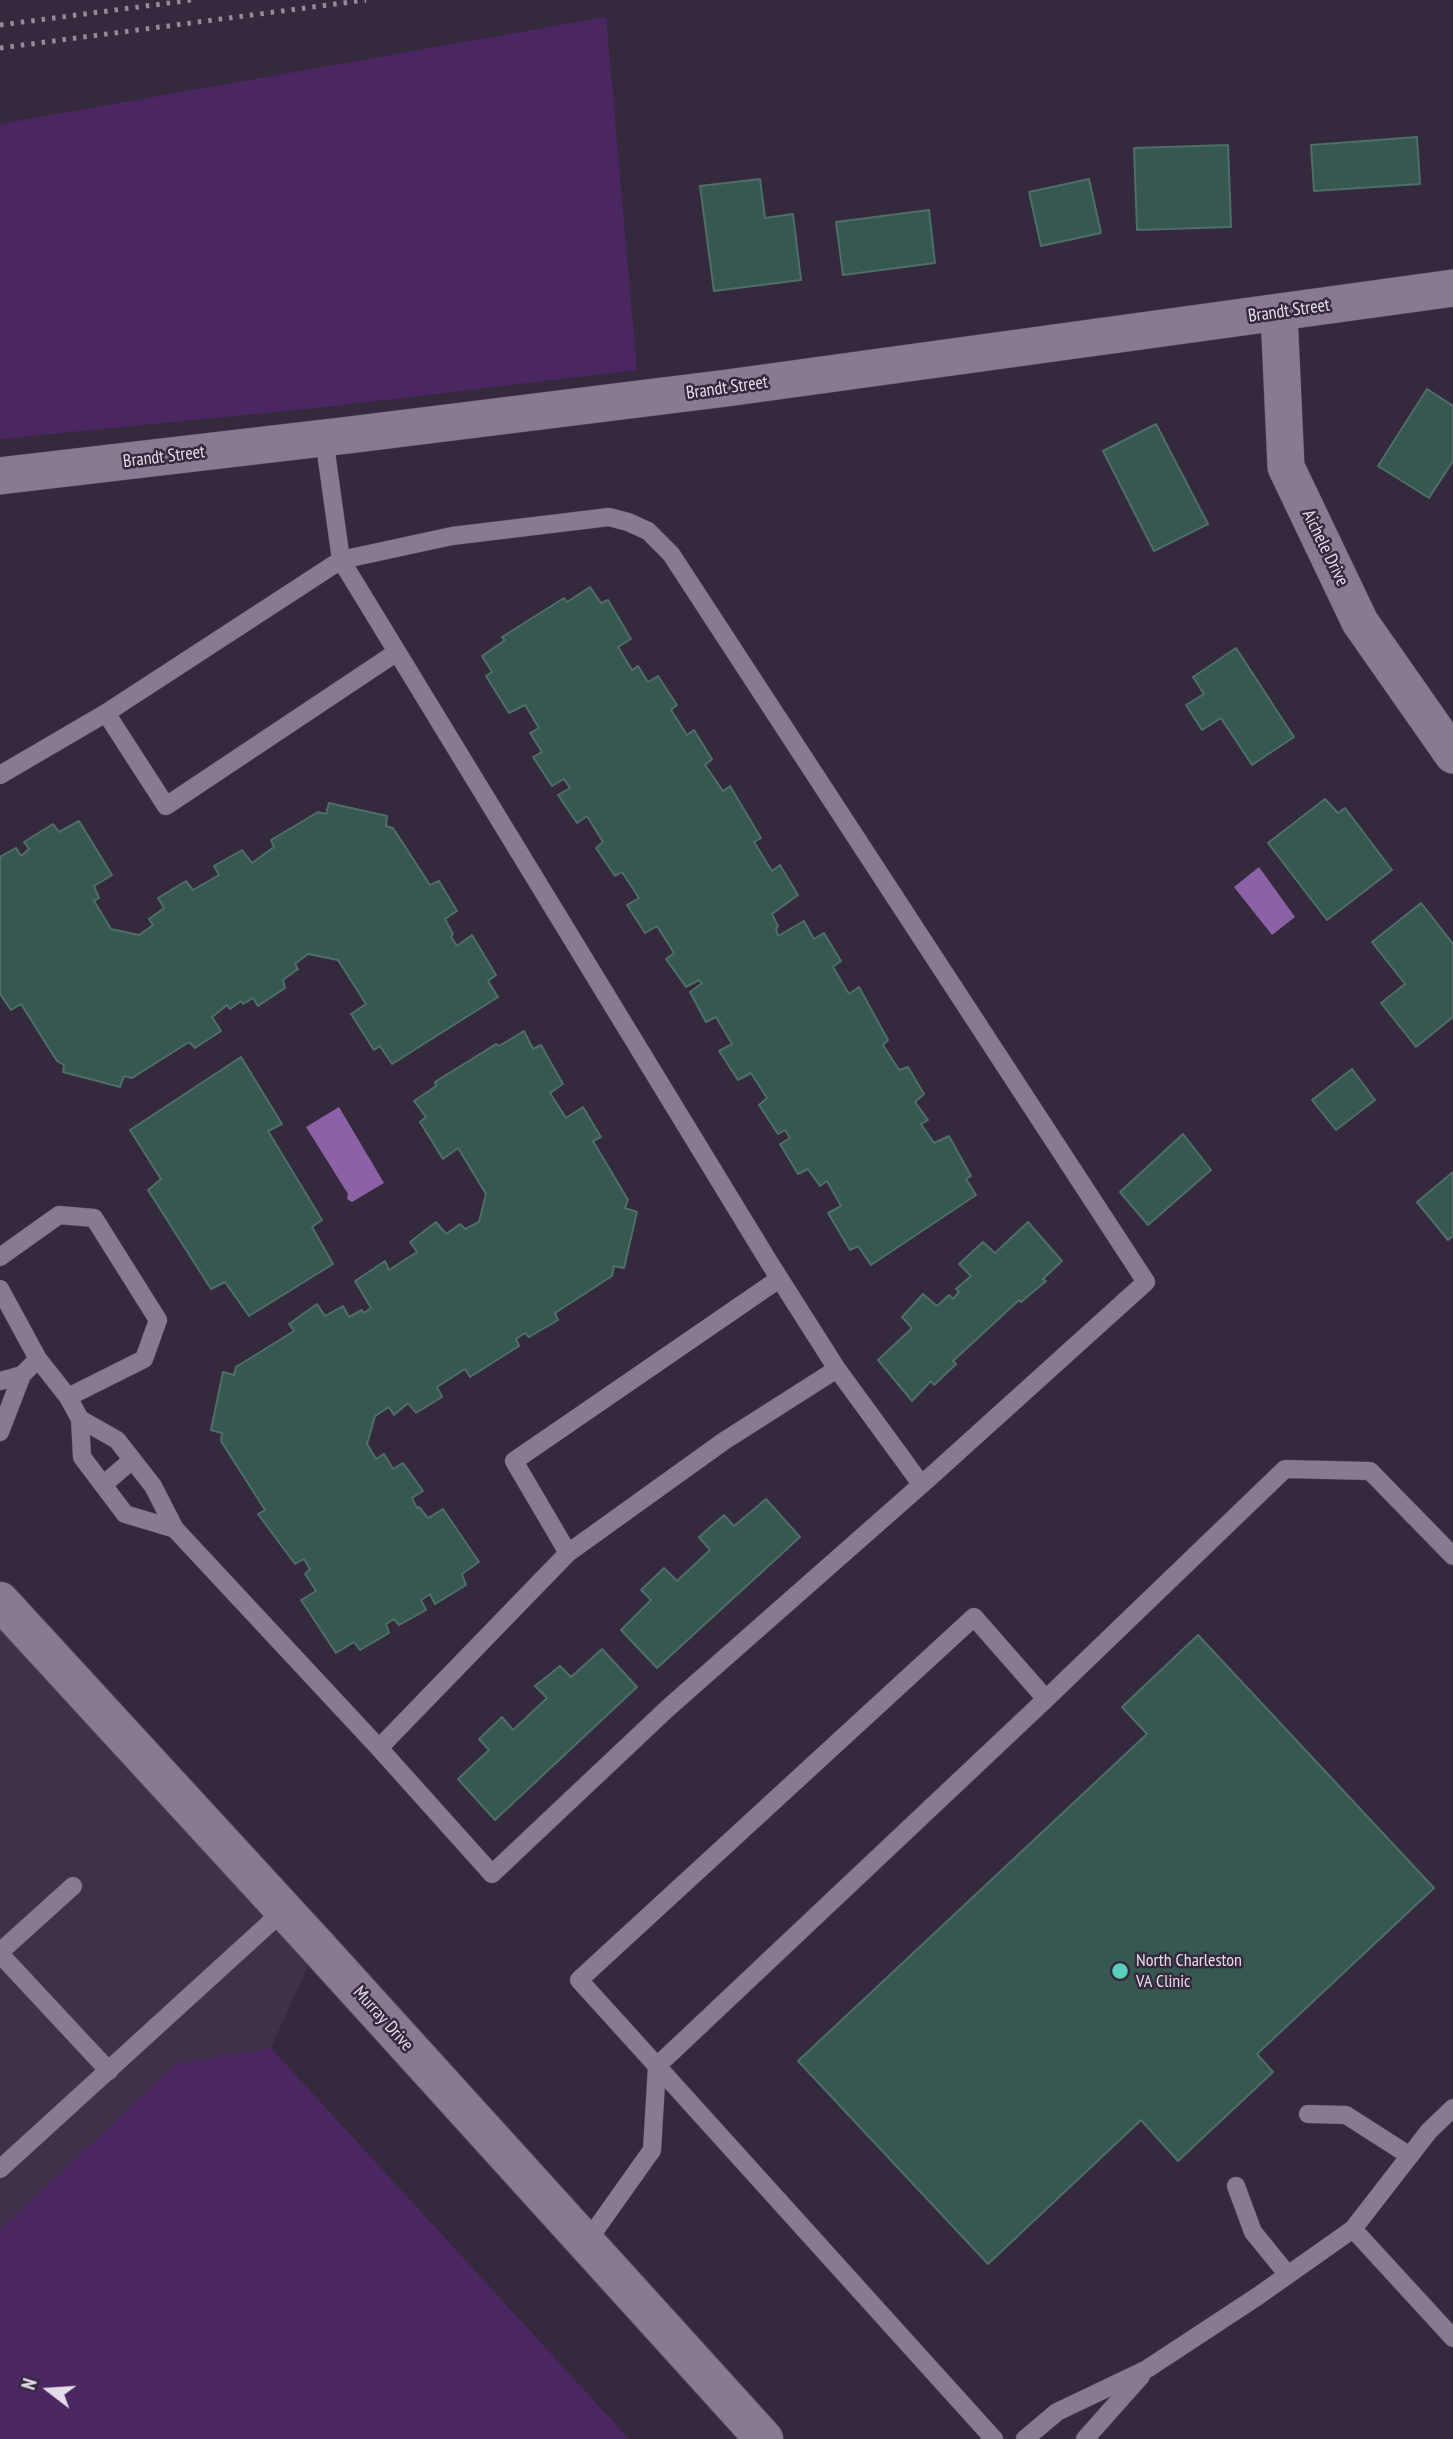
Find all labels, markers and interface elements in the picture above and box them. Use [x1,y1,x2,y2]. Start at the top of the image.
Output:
street label: Brandt Street [1247,295,1331,327]
street label: Brandt Street [685,372,769,404]
street label: Brandt Street [122,441,206,473]
street label: Aichele Drive [1297,506,1353,590]
place label: North Charleston VA Clinic [1136,1950,1242,1993]
marker: North Charleston VA Clinic [1110,1961,1130,1981]
street label: Murray Drive [348,1982,418,2056]
north arrow [14,2355,84,2425]
text: N [16,2375,42,2392]

